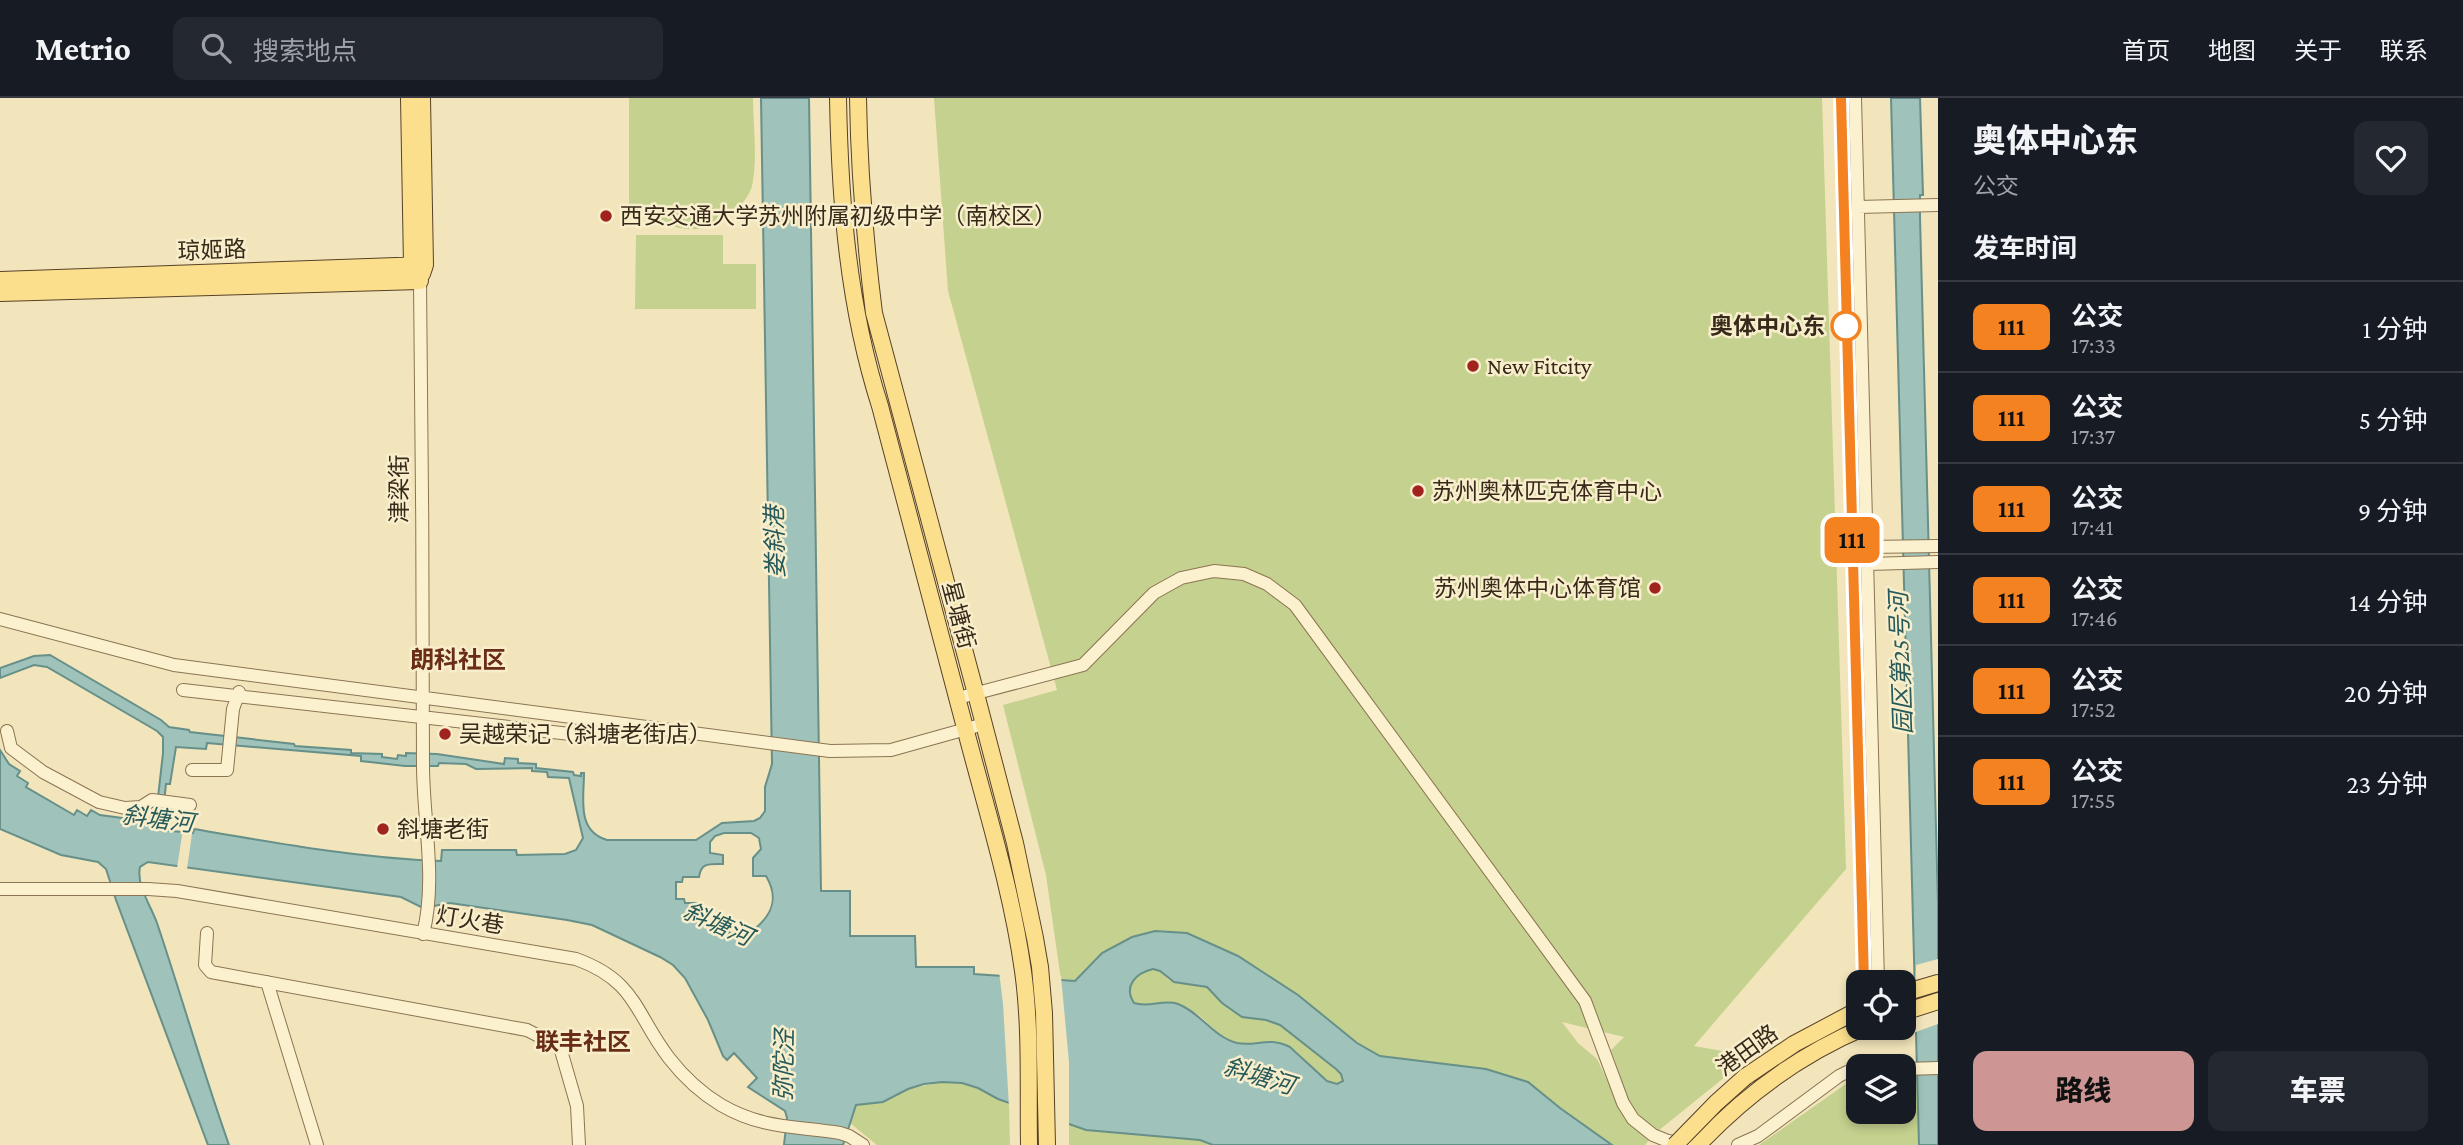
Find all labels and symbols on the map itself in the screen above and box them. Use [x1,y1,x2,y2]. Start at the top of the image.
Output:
place label: 西安交通大学苏州附属初级中学（南校区） [620,203,1057,229]
marker: 西安交通大学苏州附属初级中学（南校区） [598,208,614,224]
street label: 琼姬路 [177,236,247,264]
marker: 奥体中心东 [1831,311,1861,341]
place label: 奥体中心东 [1710,313,1825,339]
place label: New Fitcity [1487,353,1592,379]
marker: New Fitcity [1465,358,1481,374]
street label: 津梁街 [386,455,412,524]
place label: 苏州奥林匹克体育中心 [1432,478,1662,504]
marker: 苏州奥林匹克体育中心 [1410,483,1426,499]
water label: 娄斜港 [760,503,789,578]
line badge: 111 [1812,517,1892,563]
place label: 苏州奥体中心体育馆 [1434,575,1641,601]
street label: 星塘街 [938,578,980,652]
marker: 苏州奥体中心体育馆 [1647,580,1663,596]
water label: 园区第25号河 [1884,587,1916,735]
district label: 朗科社区 [410,646,506,673]
place label: 吴越荣记（斜塘老街店） [459,721,712,747]
marker: 吴越荣记（斜塘老街店） [437,726,453,742]
water label: 斜塘河 [121,801,199,837]
place label: 斜塘老街 [397,816,489,842]
marker: 斜塘老街 [375,821,391,837]
water label: 斜塘河 [680,897,760,952]
street label: 灯火巷 [434,902,506,938]
street label: 港田路 [1711,1019,1783,1081]
water label: 弥陀泾 [769,1027,798,1101]
district label: 联丰社区 [535,1028,631,1055]
water label: 斜塘河 [1221,1052,1301,1100]

